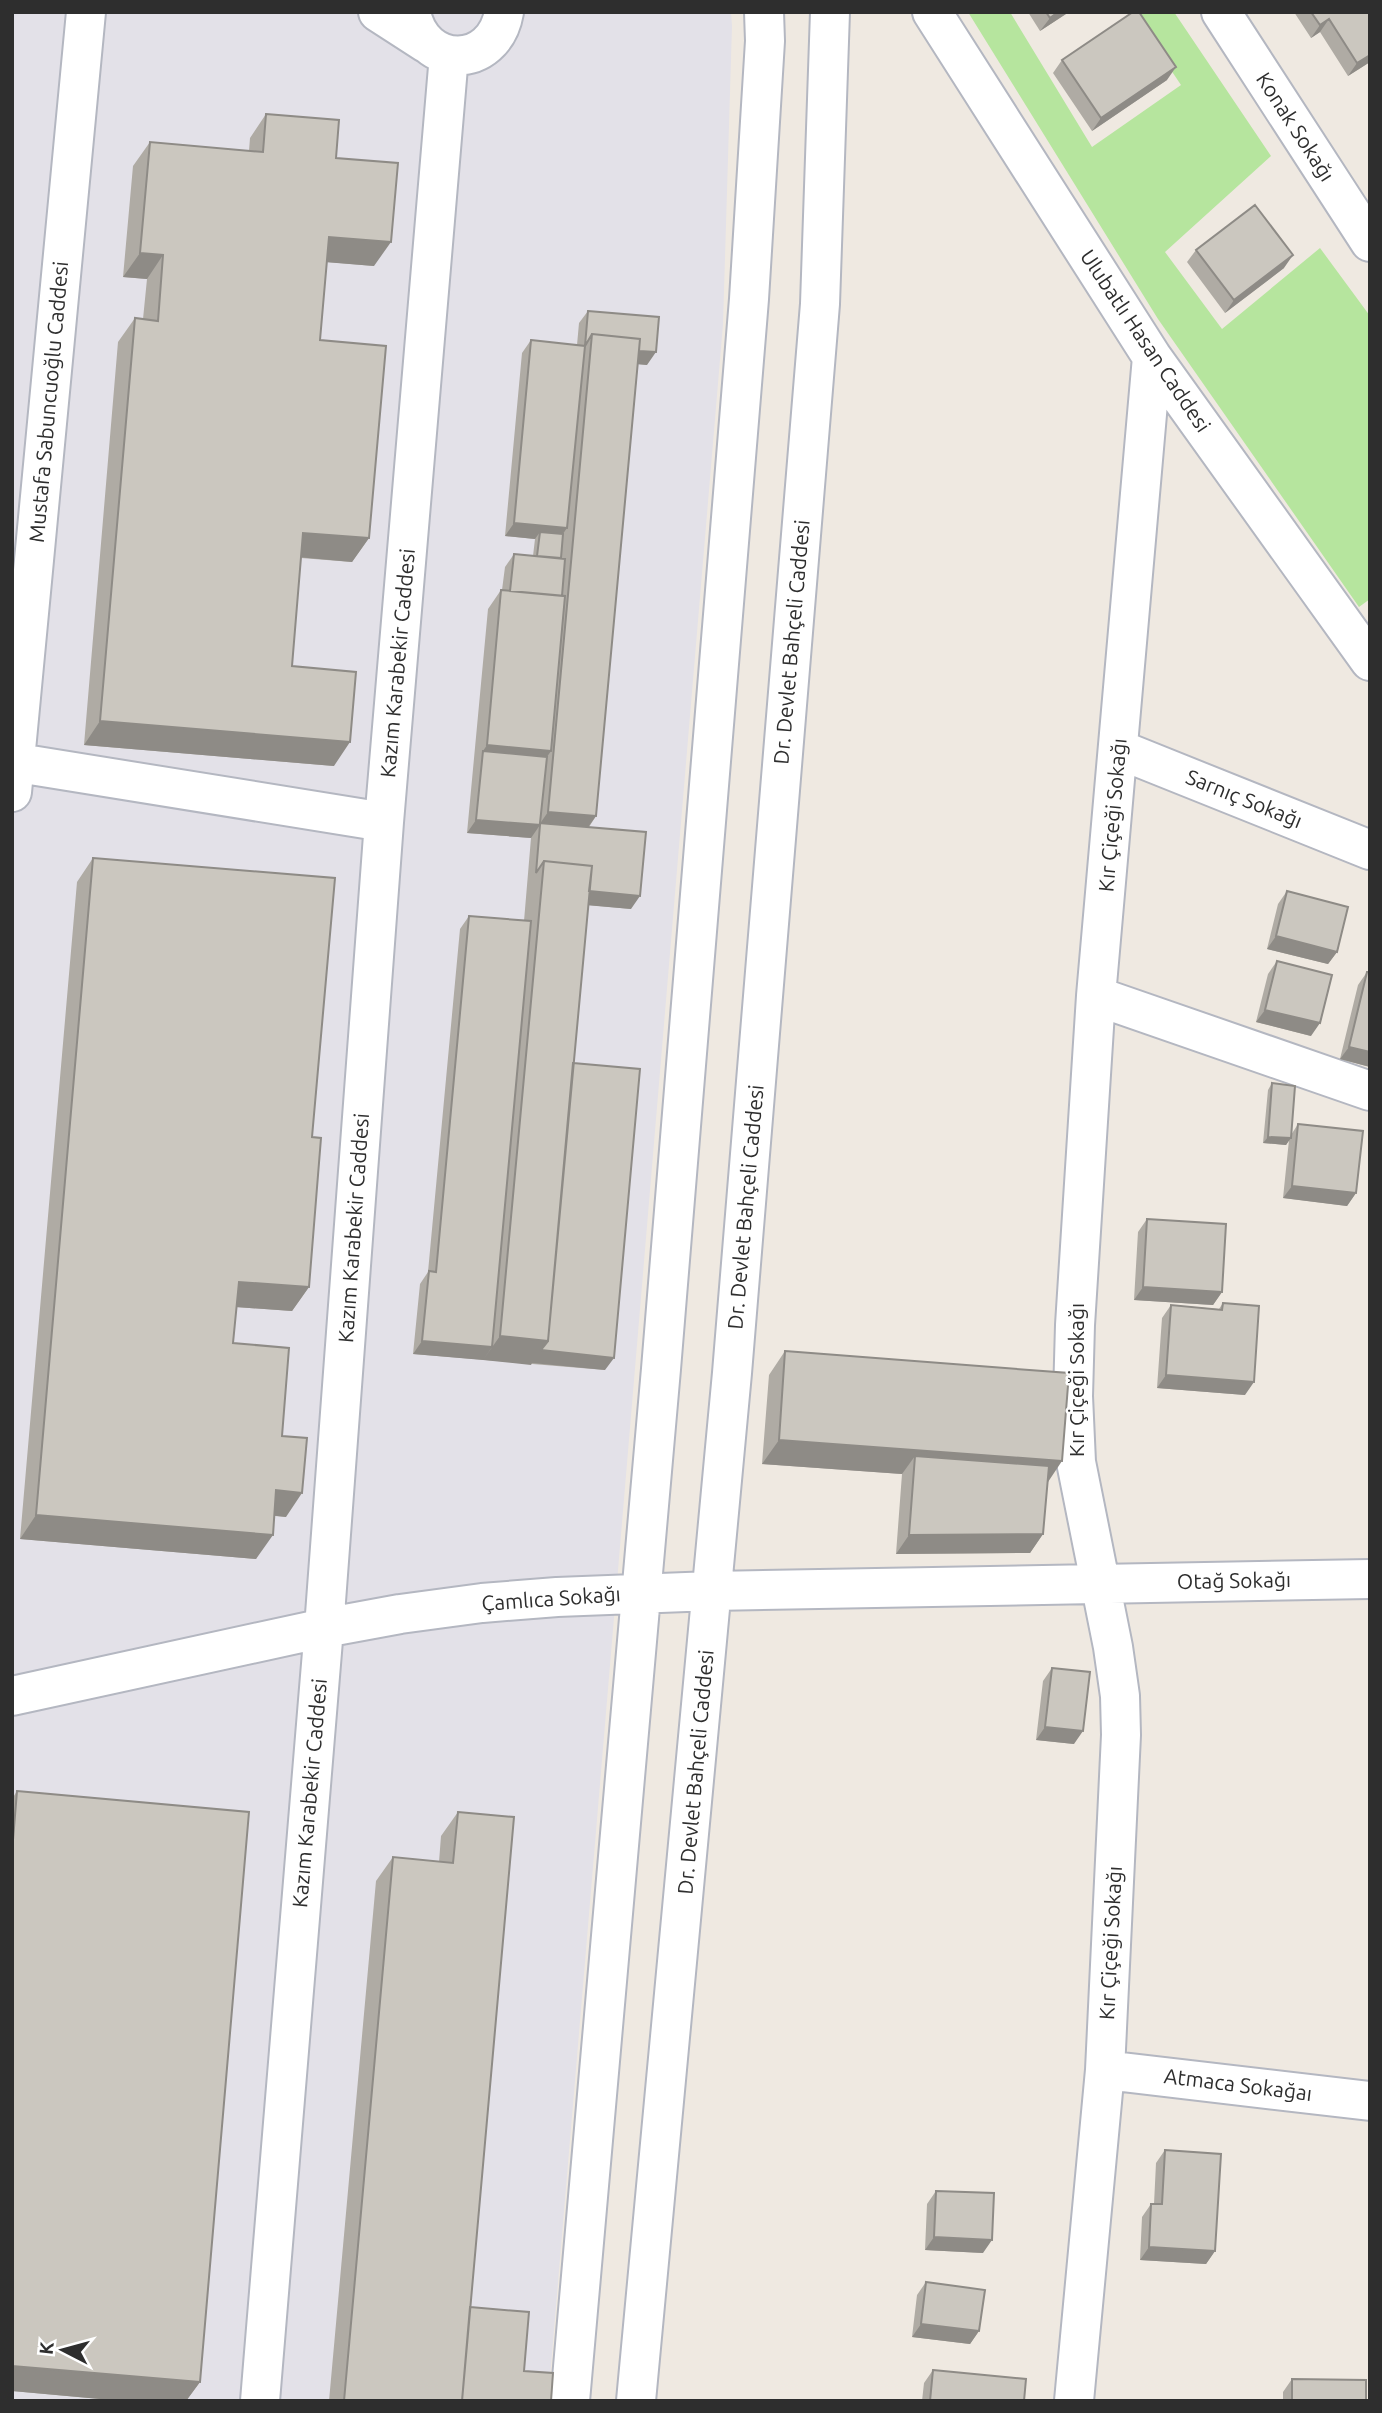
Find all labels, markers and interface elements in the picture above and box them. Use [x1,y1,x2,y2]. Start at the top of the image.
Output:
street label: Konak Sokağı [1252,68,1340,185]
street label: Ulubatlı Hasan Caddesi [1076,245,1216,436]
street label: Mustafa Sabuncuoğlu Caddesi [24,260,72,544]
street label: Dr. Devlet Bahçeli Caddesi [768,519,814,765]
street label: Kazım Karabekir Caddesi [375,547,419,779]
street label: Kır Çiçeği Sokağı [1093,737,1131,893]
street label: Sarnıç Sokağı [1183,764,1306,832]
street label: Dr. Devlet Bahçeli Caddesi [722,1084,768,1330]
street label: Kazım Karabekir Caddesi [333,1112,373,1343]
street label: Kır Çiçeği Sokağı [1064,1303,1088,1457]
street label: Otağ Sokağı [1177,1567,1291,1593]
street label: Çamlıca Sokağı [480,1581,621,1615]
street label: Dr. Devlet Bahçeli Caddesi [672,1649,718,1895]
street label: Kazım Karabekir Caddesi [287,1677,331,1909]
street label: Kır Çiçeği Sokağı [1094,1865,1126,2021]
street label: Atmaca Sokağaı [1163,2063,1313,2105]
north arrow [28,2315,98,2385]
text: K [34,2340,58,2356]

